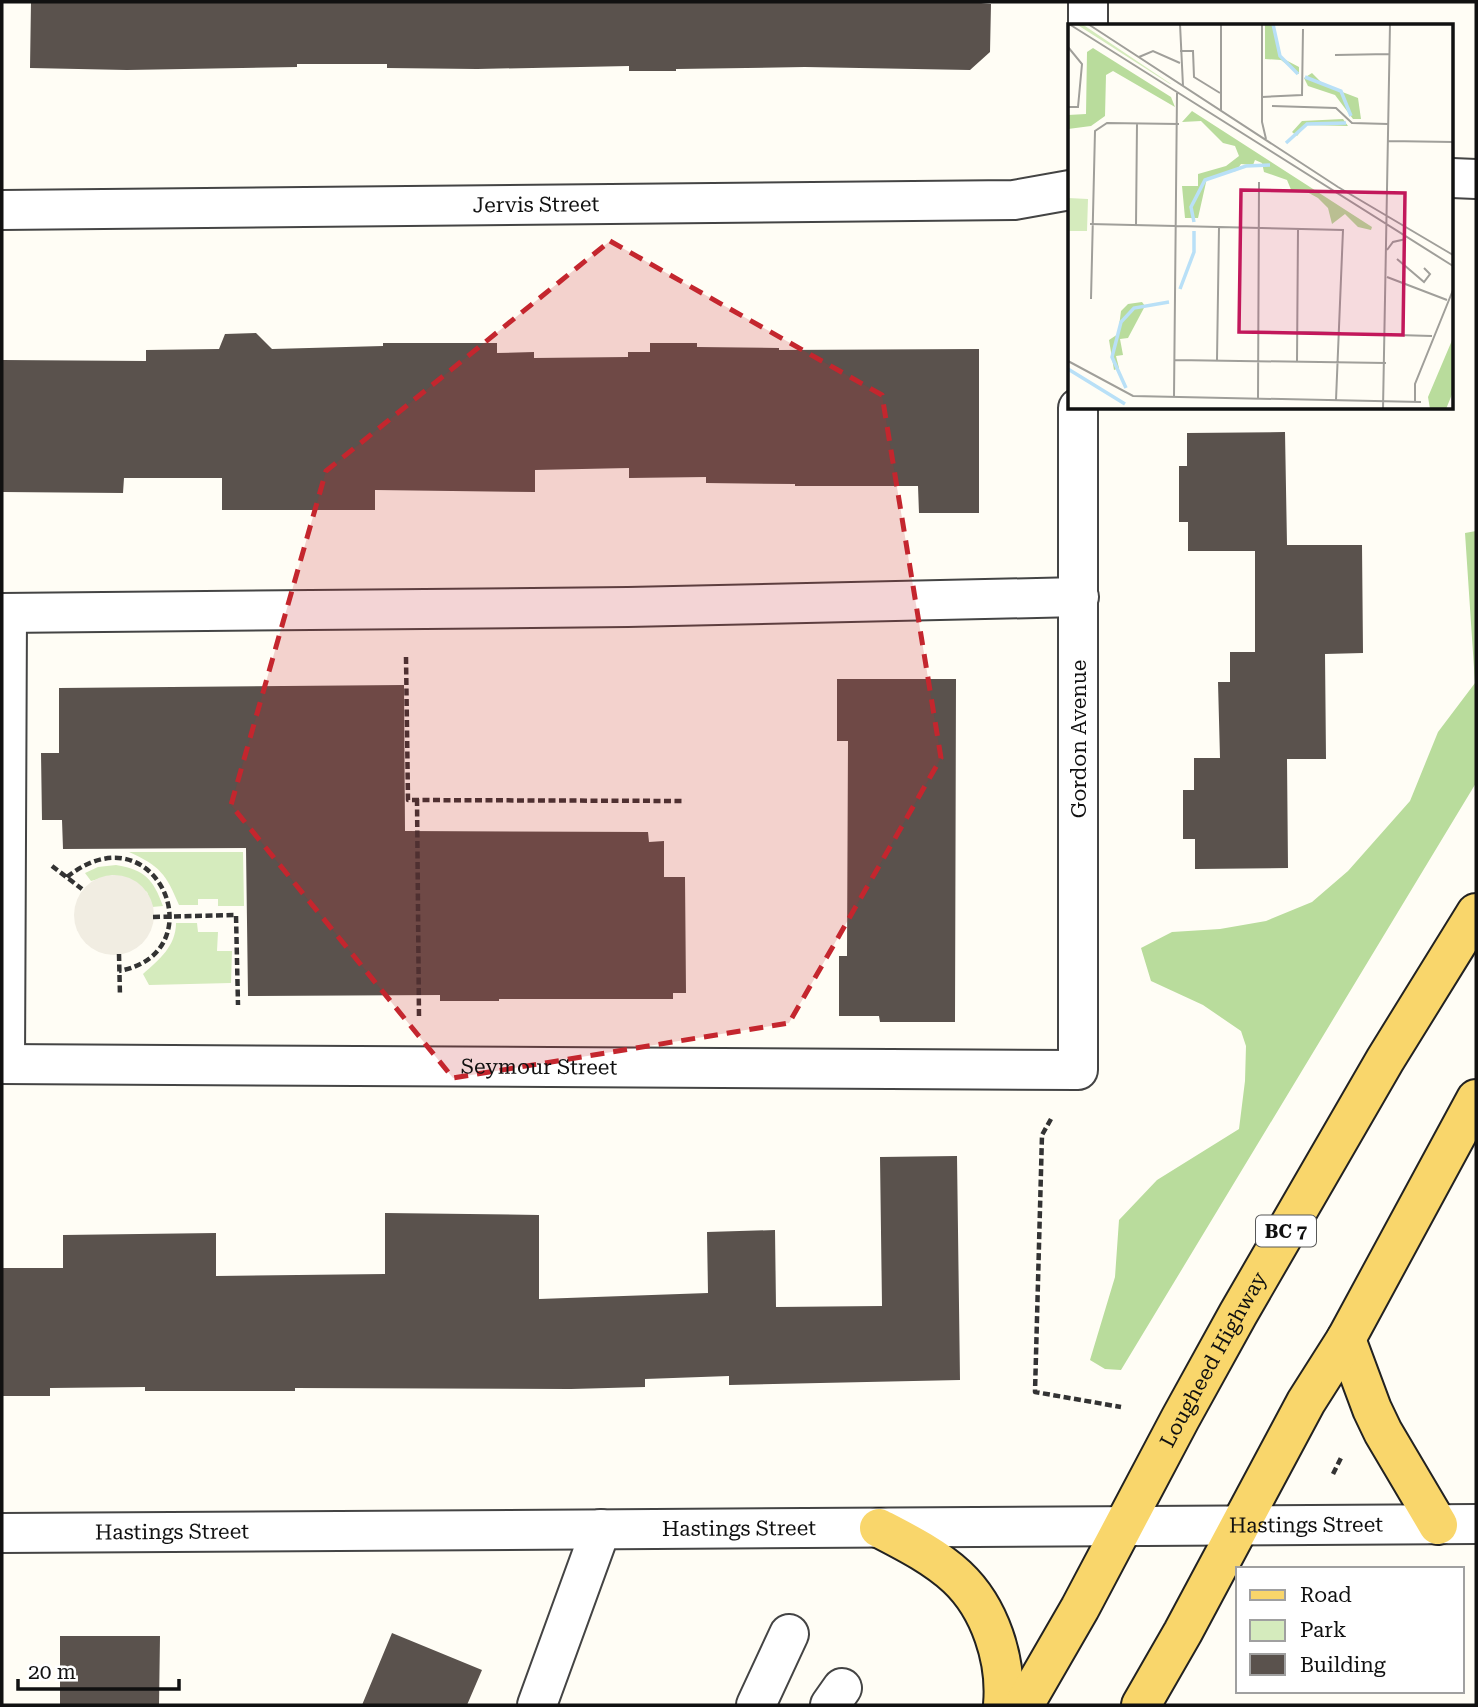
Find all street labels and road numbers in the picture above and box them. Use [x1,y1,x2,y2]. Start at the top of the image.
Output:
street label: Jervis Street [472,192,600,217]
street label: Gordon Avenue [1067,660,1091,818]
street label: Seymour Street [461,1055,617,1079]
road number: BC 7 [1256,1216,1316,1246]
street label: Lougheed Highway [1155,1267,1272,1451]
street label: Hastings Street [1229,1513,1383,1538]
street label: Hastings Street [662,1516,816,1541]
street label: Hastings Street [95,1519,249,1544]

